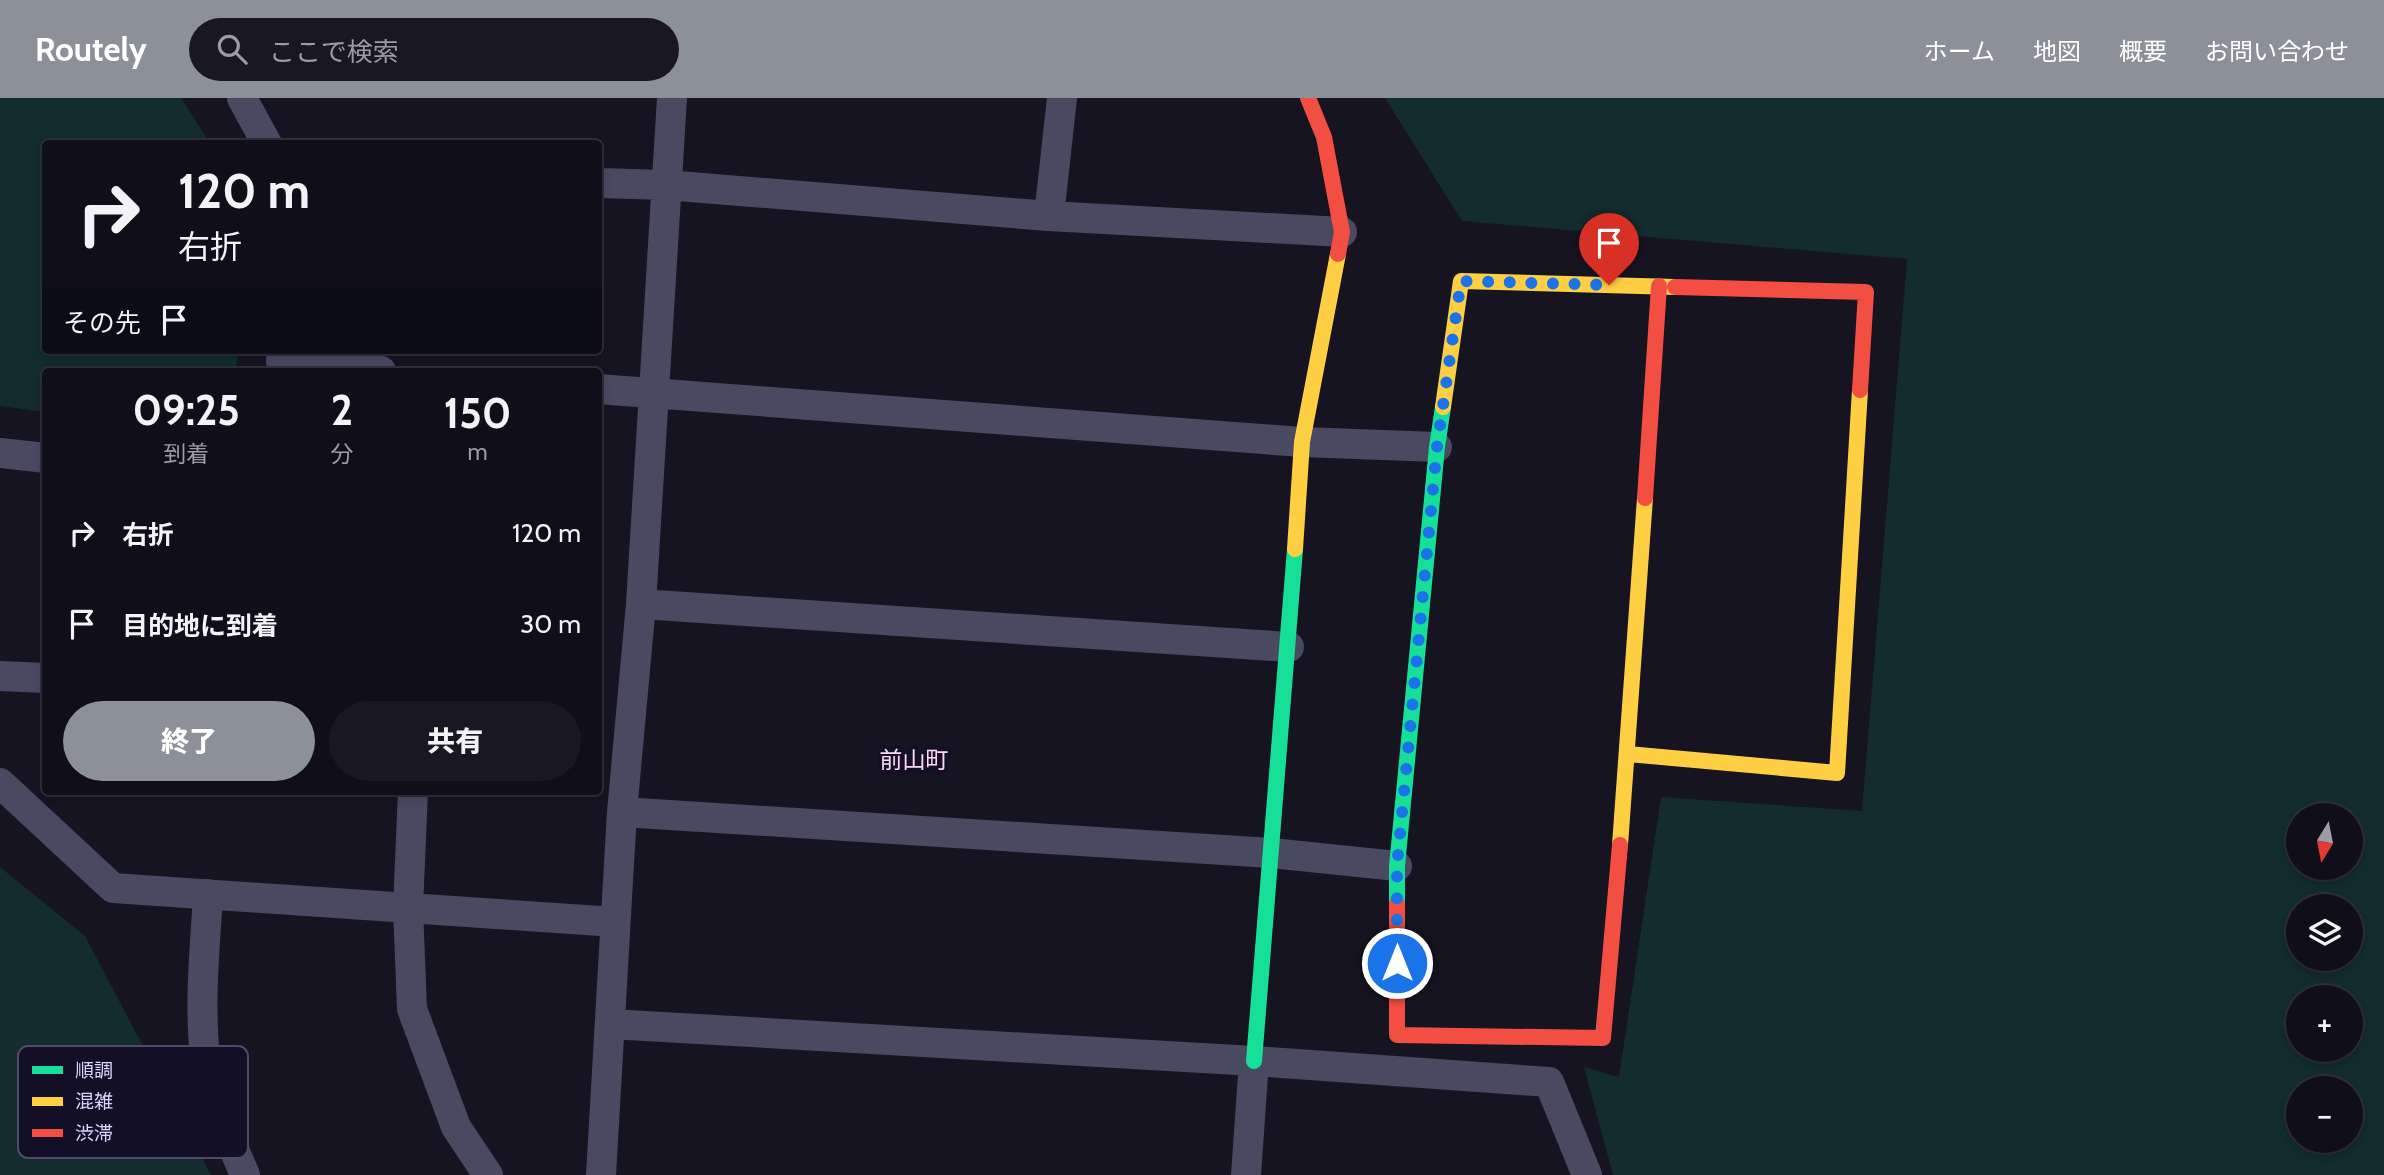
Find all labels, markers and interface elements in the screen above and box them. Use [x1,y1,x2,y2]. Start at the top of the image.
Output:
search box [189,18,679,81]
text: Routely [35,29,147,69]
icon: search [213,30,251,68]
text: ここで検索 [269,36,399,68]
text: ホーム [1924,37,1995,66]
text: 地図 [2033,37,2081,66]
text: 概要 [2119,37,2167,66]
text: お問い合わせ [2205,37,2349,66]
text: 120 m [178,161,310,220]
icon: right [63,168,154,259]
pin [1579,213,1639,285]
icon: arrive [1590,224,1628,262]
text: 右折 [178,227,242,266]
icon: arrive [155,301,193,339]
text: その先 [63,307,141,339]
text: 09:25 [132,384,240,436]
text: 2 [331,384,353,436]
text: 150 [444,387,511,439]
text: m [468,438,488,466]
text: 到着 [163,440,209,468]
text: 分 [330,440,353,468]
icon: right [63,514,101,552]
text: 120 m [512,517,581,549]
text: 右折 [122,519,174,551]
icon: arrive [63,605,101,643]
text: 30 m [520,608,581,640]
text: 目的地に到着 [122,610,278,642]
button: 終了 [63,701,315,781]
button: 共有 [329,701,581,781]
district label: 前山町 [880,746,949,774]
north arrow [2286,803,2362,880]
map controls [2286,803,2363,1153]
button: layers [2286,894,2363,971]
position arrow [1360,926,1434,1000]
button: + [2286,985,2363,1062]
legend [18,1046,248,1158]
text: 順調 [75,1059,113,1082]
button: − [2286,1076,2363,1153]
text: 混雑 [75,1090,113,1113]
text: 渋滞 [75,1122,113,1145]

